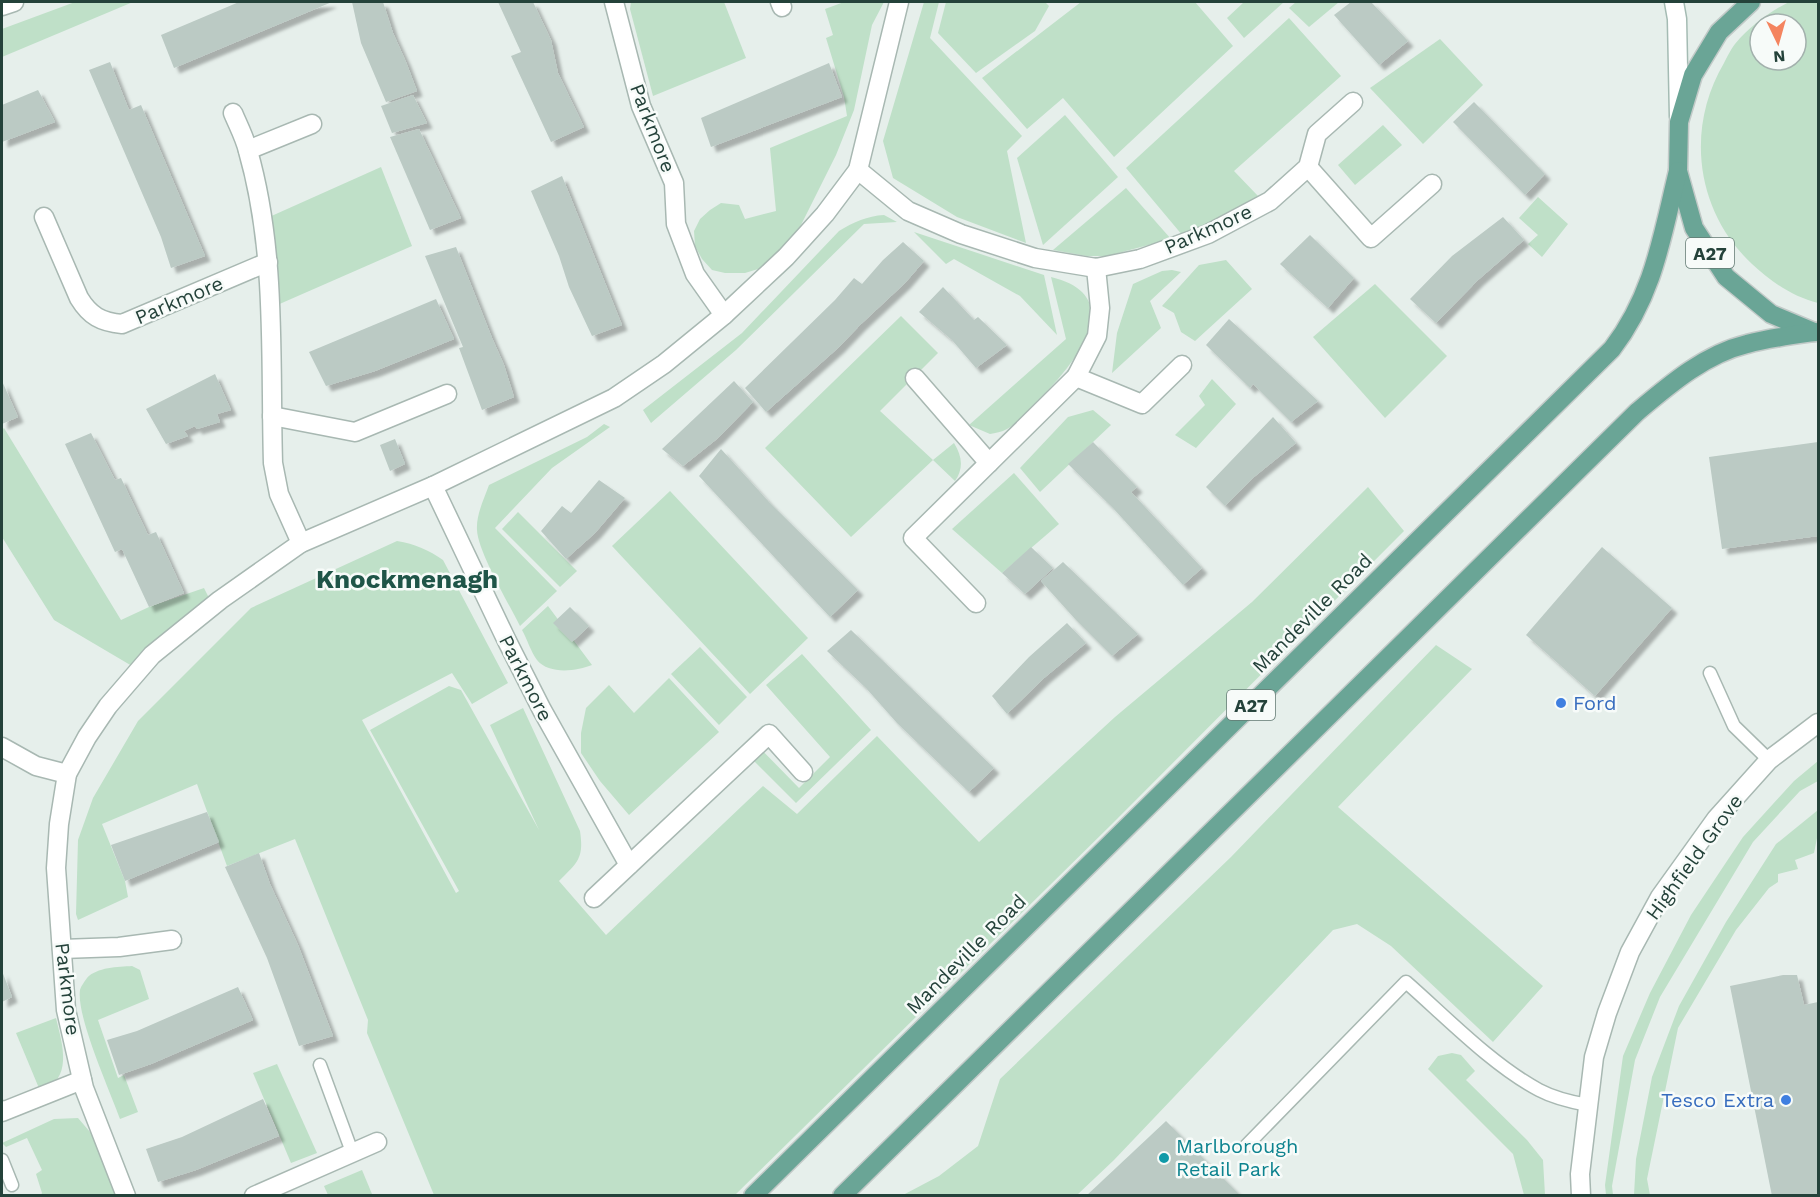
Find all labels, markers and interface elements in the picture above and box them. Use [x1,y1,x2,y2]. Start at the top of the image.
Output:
north arrow [1748,12,1808,72]
text: N [1773,46,1786,66]
street label: Parkmore [625,80,681,176]
street label: Parkmore [1160,199,1256,259]
road number: A27 [1686,238,1734,268]
street label: Parkmore [131,271,227,329]
street label: Mandeville Road [1247,548,1377,678]
district label: Knockmenagh [316,564,498,594]
street label: Parkmore [494,631,558,725]
road number: A27 [1227,690,1275,720]
place label: Ford [1573,691,1616,715]
marker: Ford [1554,696,1568,710]
street label: Highfield Grove [1640,790,1748,924]
street label: Mandeville Road [901,889,1031,1019]
street label: Parkmore [50,941,86,1037]
place label: Tesco Extra [1661,1088,1774,1112]
marker: Tesco Extra [1779,1093,1793,1107]
place label: Marlborough Retail Park [1176,1134,1298,1181]
marker: Marlborough Retail Park [1157,1151,1171,1165]

